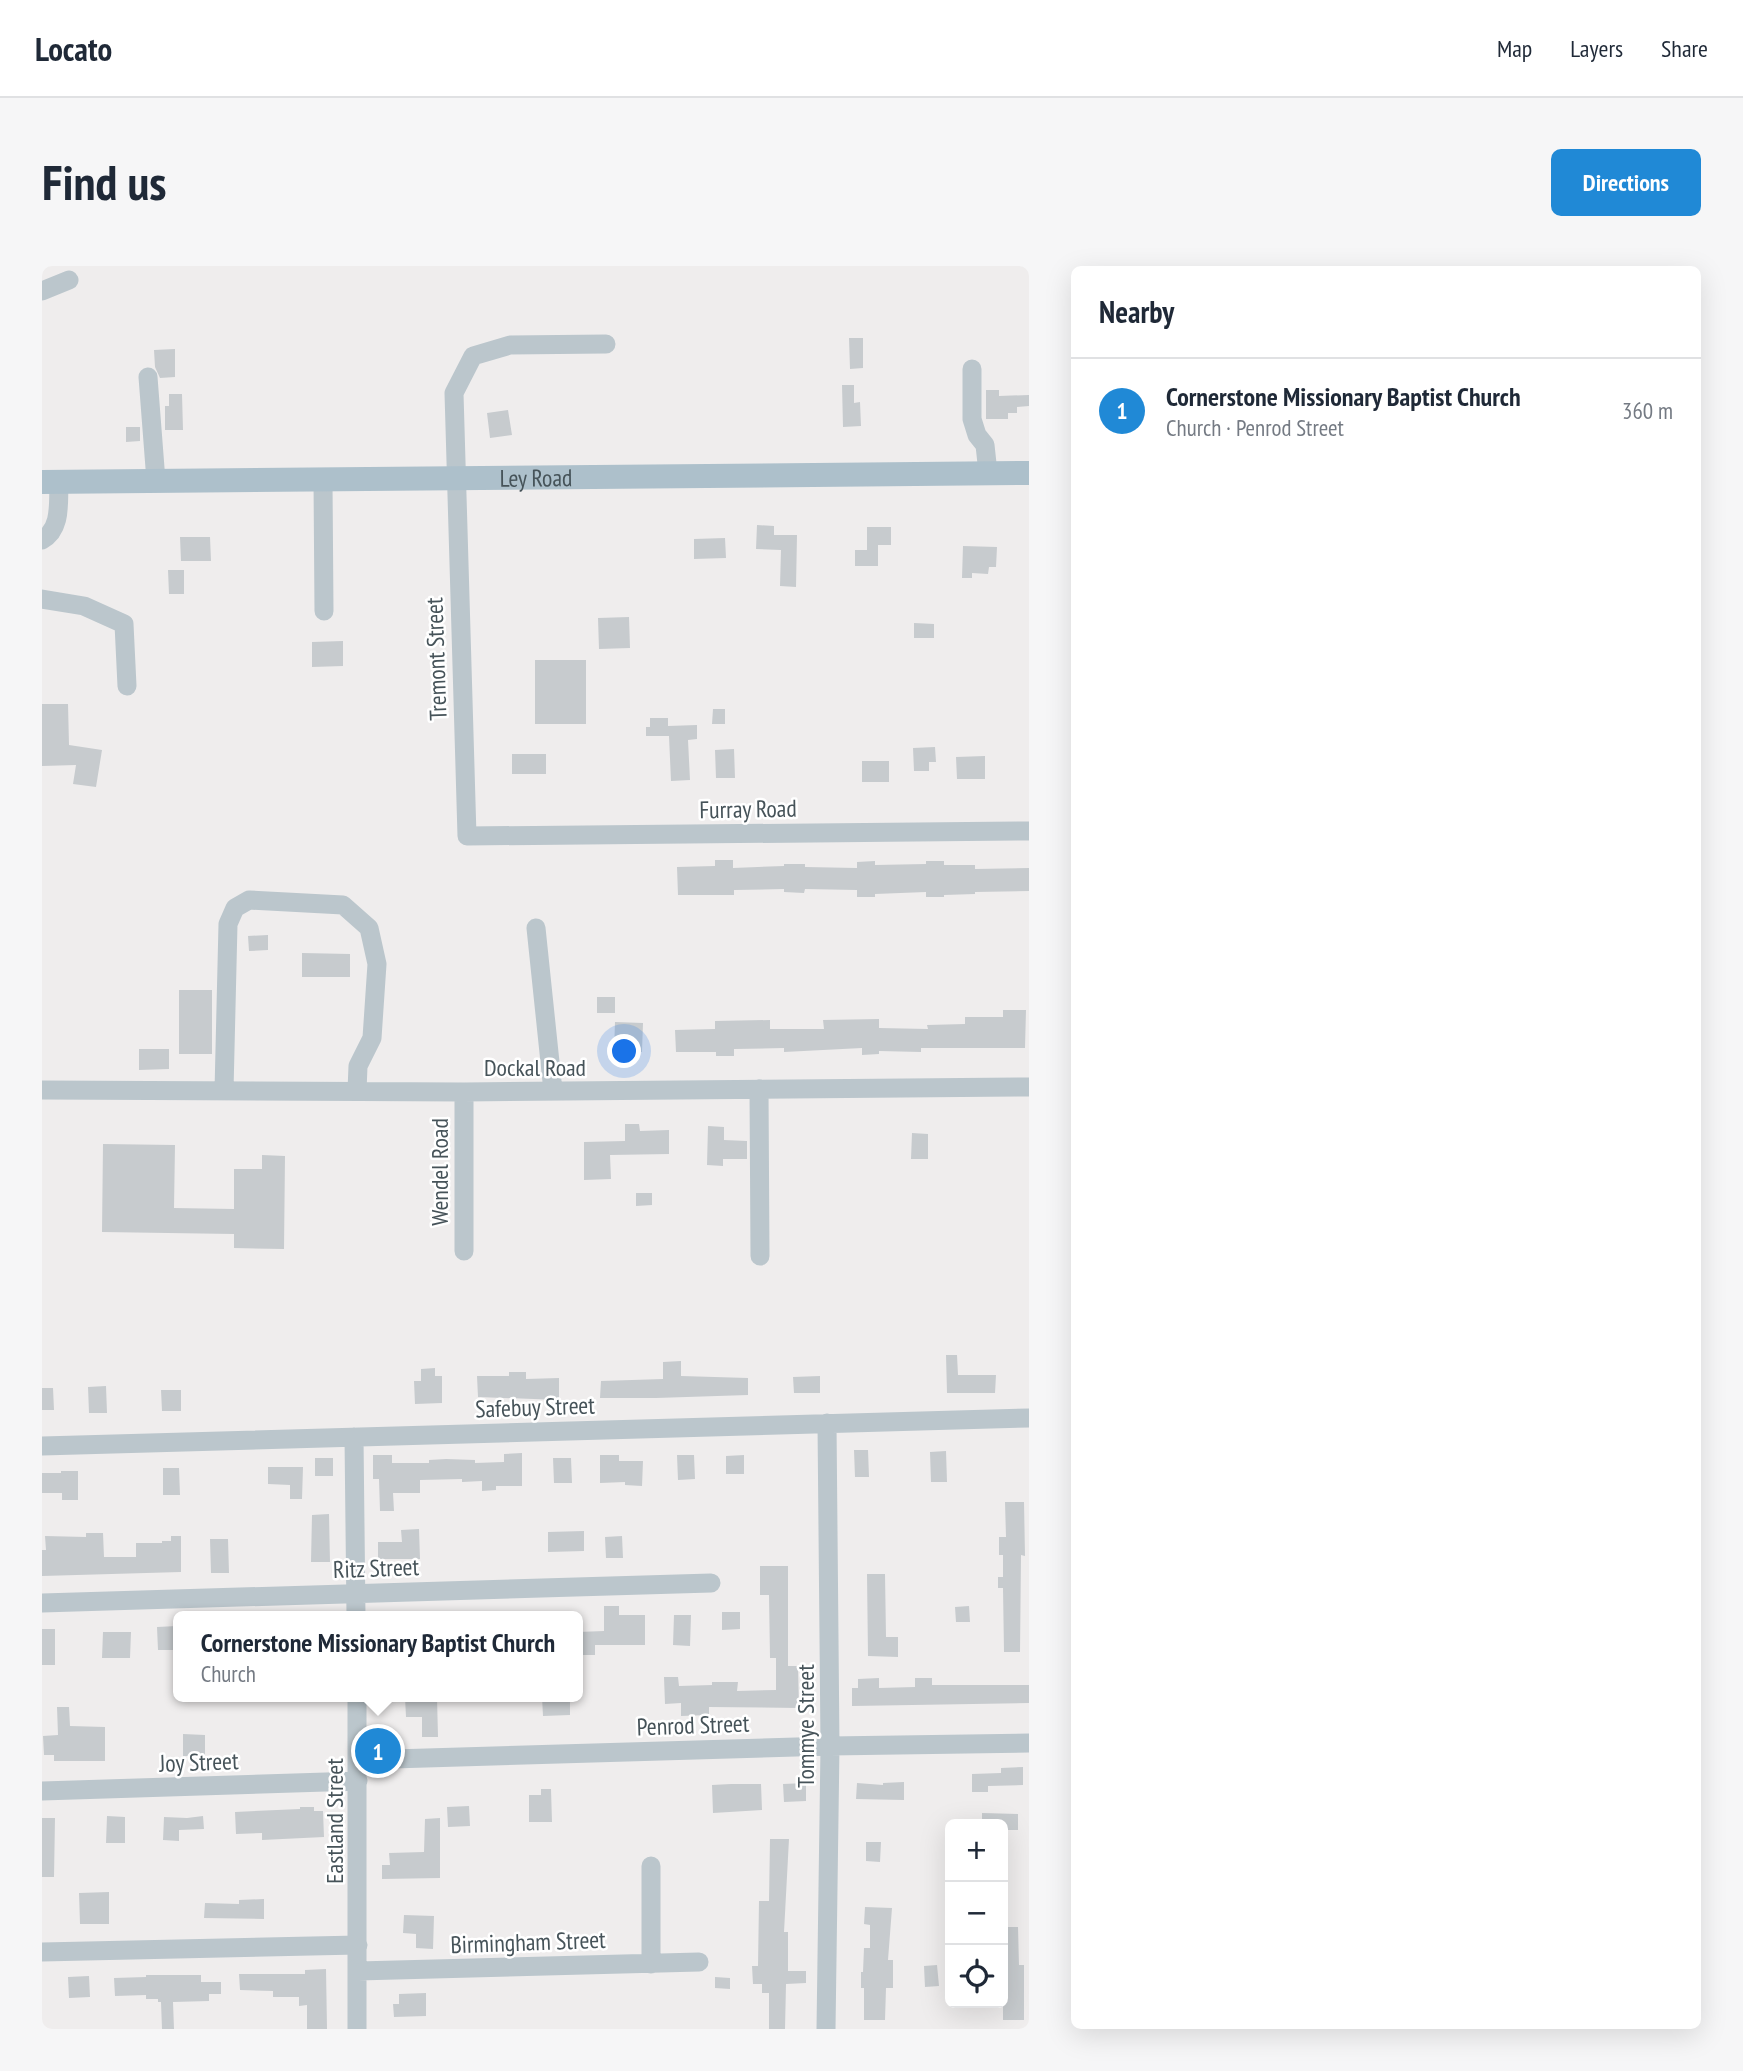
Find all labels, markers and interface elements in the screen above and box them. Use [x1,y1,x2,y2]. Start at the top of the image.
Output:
text: Locato [35,27,112,70]
text: Map [1497,33,1532,64]
text: Layers [1570,33,1623,64]
text: Share [1661,33,1708,64]
button: Directions [1551,149,1701,216]
text: Find us [42,150,166,214]
text: Nearby [1099,292,1174,331]
text: Cornerstone Missionary Baptist Church [1166,380,1521,413]
text: 1 [1117,396,1128,425]
text: 360 m [1622,396,1673,425]
text: Church · Penrod Street [1166,413,1344,442]
street label: Ley Road [499,462,573,493]
street label: Tremont Street [418,597,454,721]
street label: Furray Road [699,793,797,825]
your location [607,1034,641,1068]
street label: Dockal Road [484,1052,586,1083]
street label: Wendel Road [424,1118,455,1226]
street label: Safebuy Street [475,1389,596,1425]
street label: Ritz Street [332,1551,420,1585]
popup [173,1611,583,1702]
text: Cornerstone Missionary Baptist Church [201,1626,555,1659]
text: Church [201,1659,256,1688]
street label: Tommye Street [790,1664,821,1788]
street label: Penrod Street [636,1708,750,1742]
pin: 1 [355,1725,401,1777]
street label: Joy Street [158,1745,239,1779]
street label: Eastland Street [319,1758,350,1884]
map controls [945,1819,1008,2008]
button: + [945,1819,1008,1882]
button: − [945,1882,1008,1945]
street label: Birmingham Street [450,1924,607,1960]
button: locate [945,1945,1008,2008]

